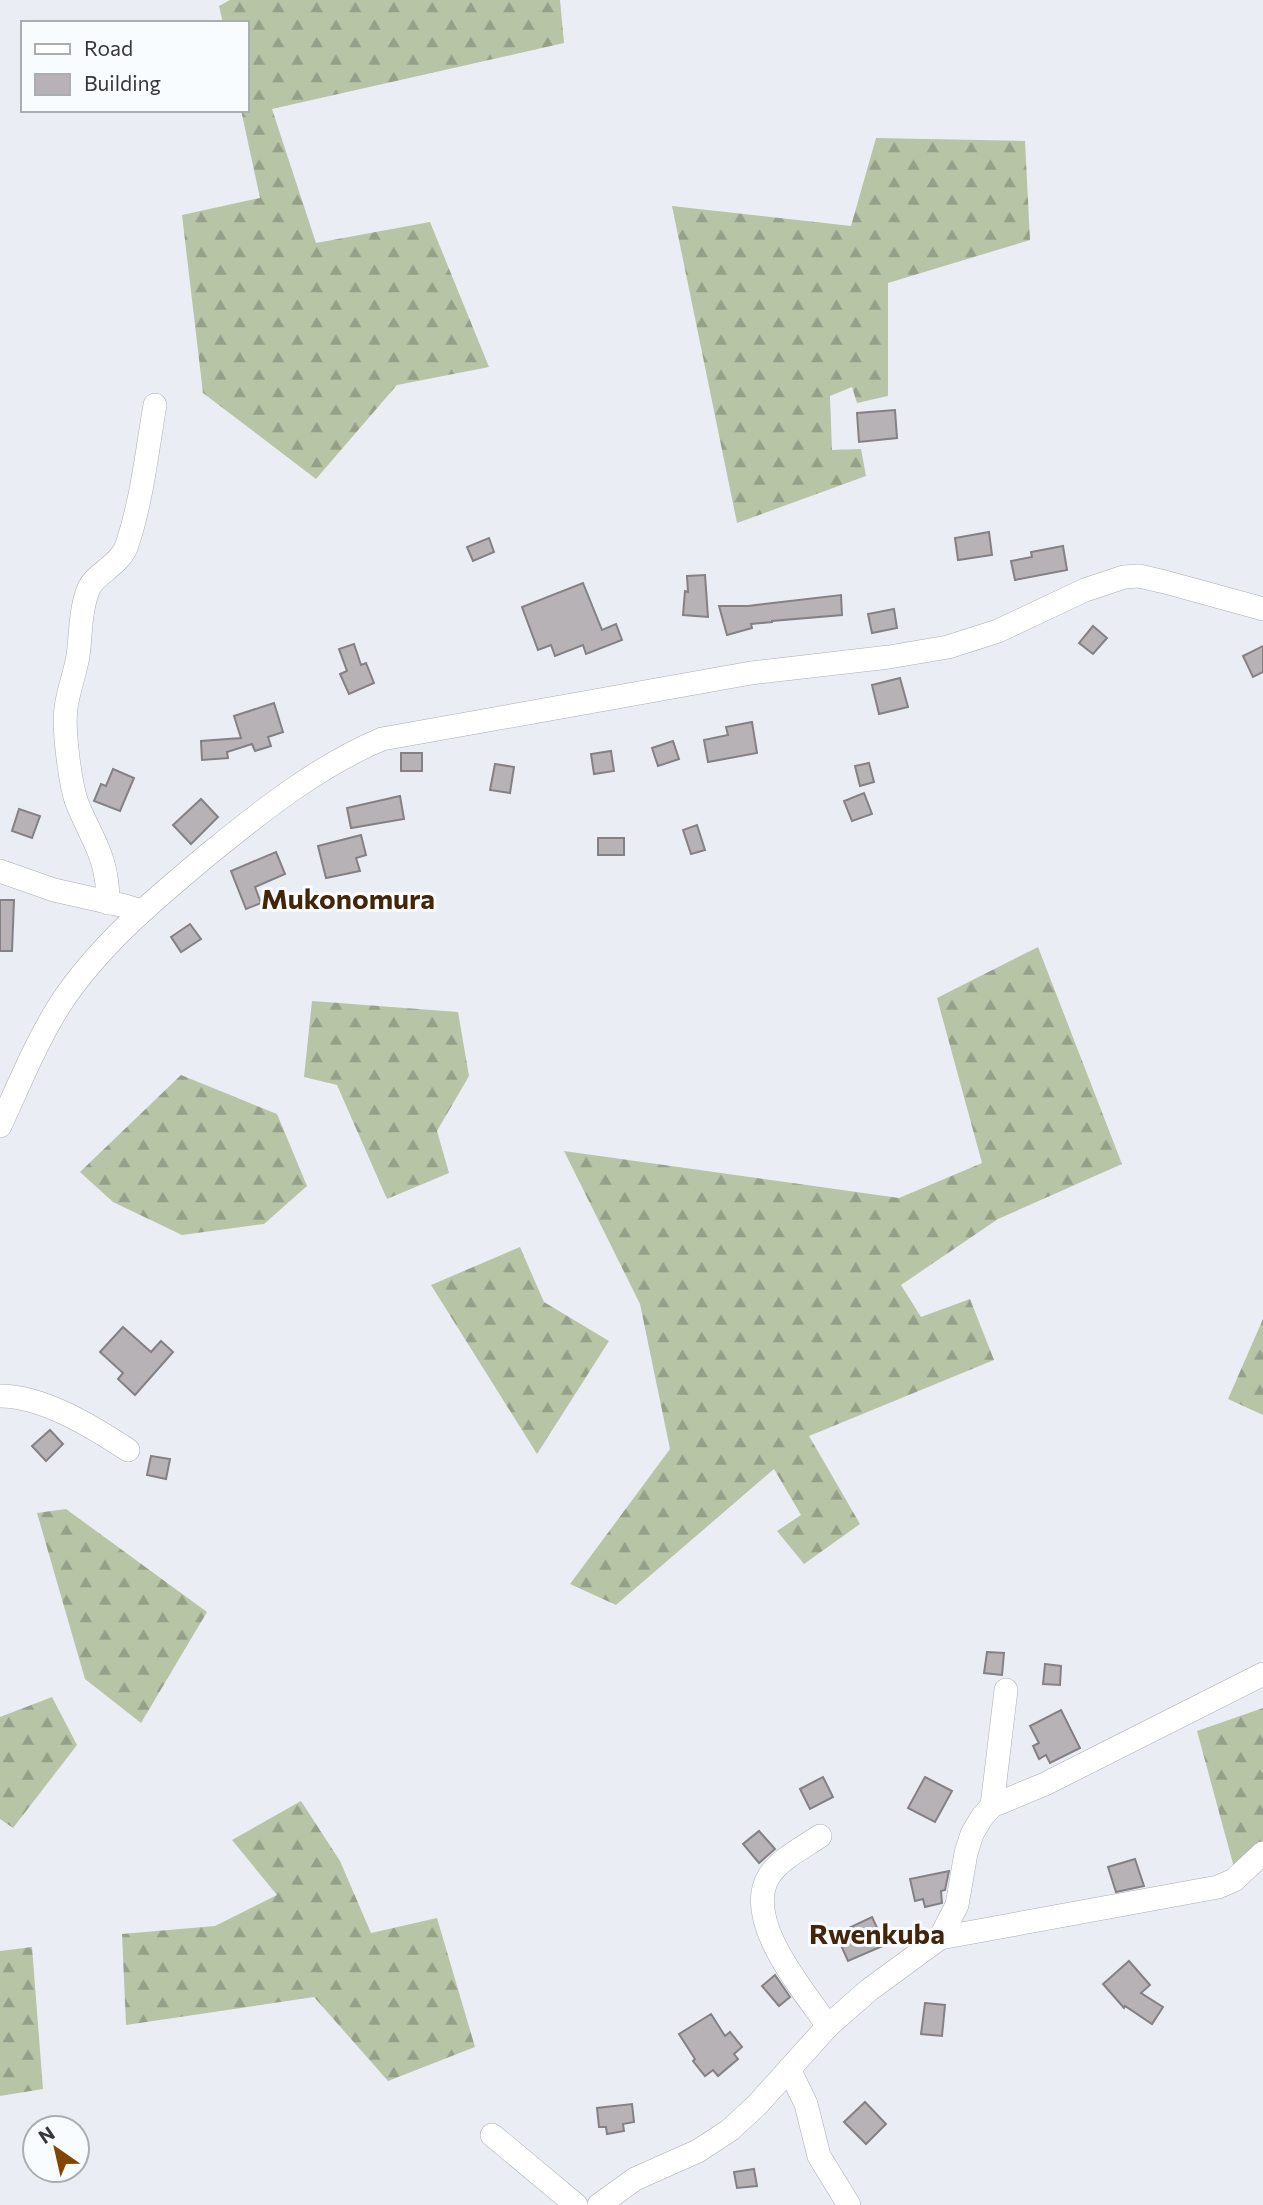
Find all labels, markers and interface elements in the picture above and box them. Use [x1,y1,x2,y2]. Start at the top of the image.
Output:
legend [21,21,248,112]
text: Road [84,35,133,60]
text: Building [84,70,161,95]
district label: Mukonomura [261,881,435,915]
district label: Rwenkuba [809,1916,945,1950]
north arrow [21,2114,91,2184]
text: N [34,2121,59,2148]

